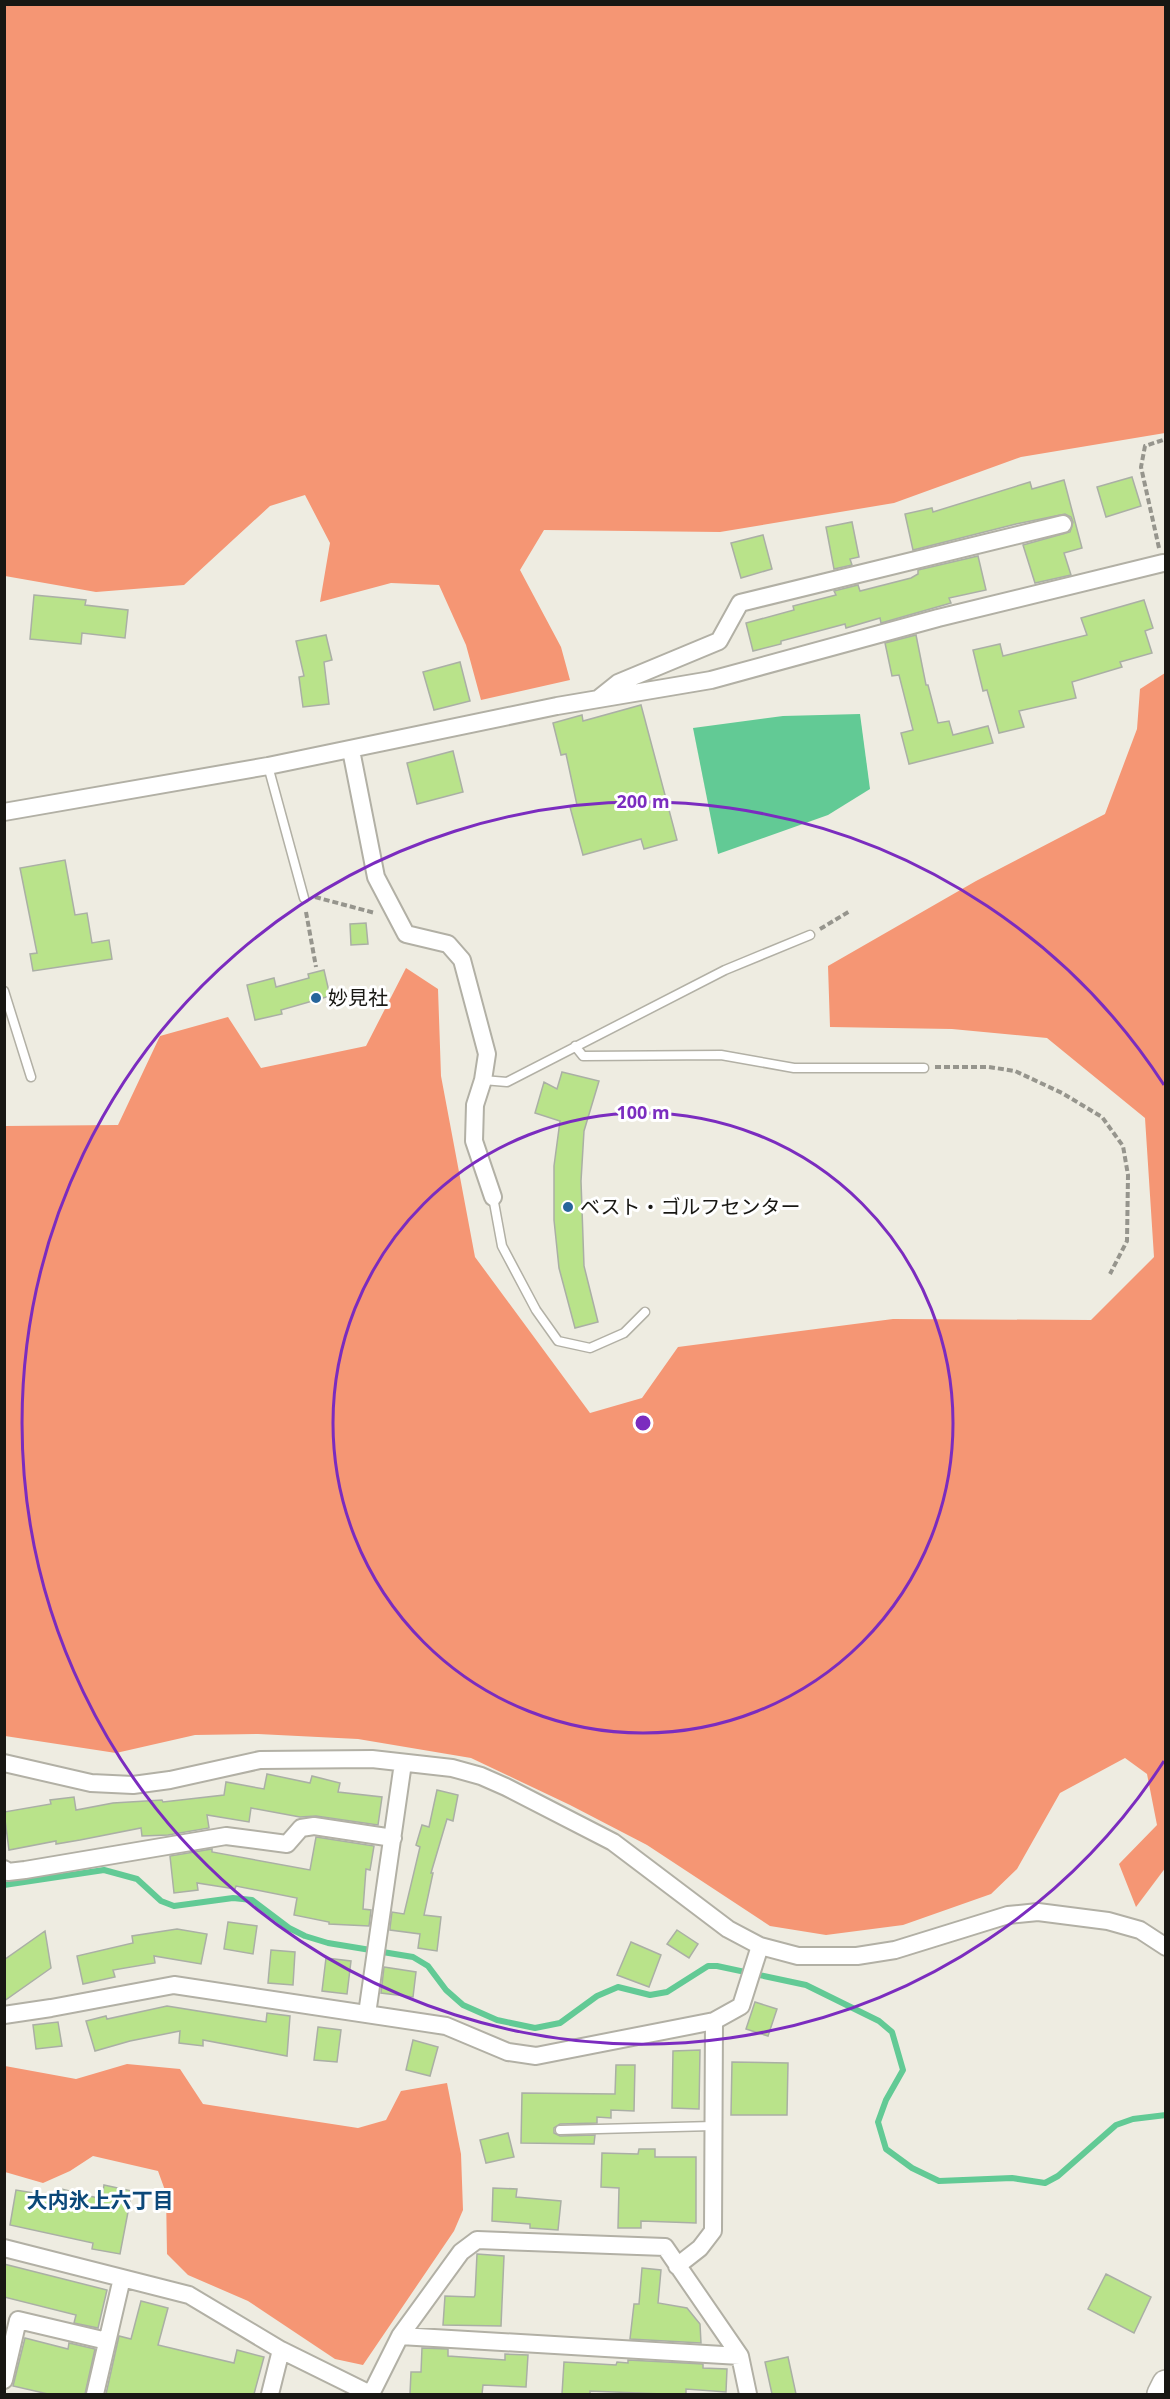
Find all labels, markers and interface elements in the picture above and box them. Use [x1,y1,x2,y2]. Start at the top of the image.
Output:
text: 200 m [616,789,670,813]
place label: 妙見社 [328,984,388,1011]
marker: 妙見社 [309,991,323,1005]
text: 100 m [616,1100,670,1124]
place label: ベスト・ゴルフセンター [580,1193,800,1220]
marker: ベスト・ゴルフセンター [561,1200,575,1214]
centre of rings [633,1413,653,1433]
district label: 大内氷上六丁目 [27,2186,174,2214]

